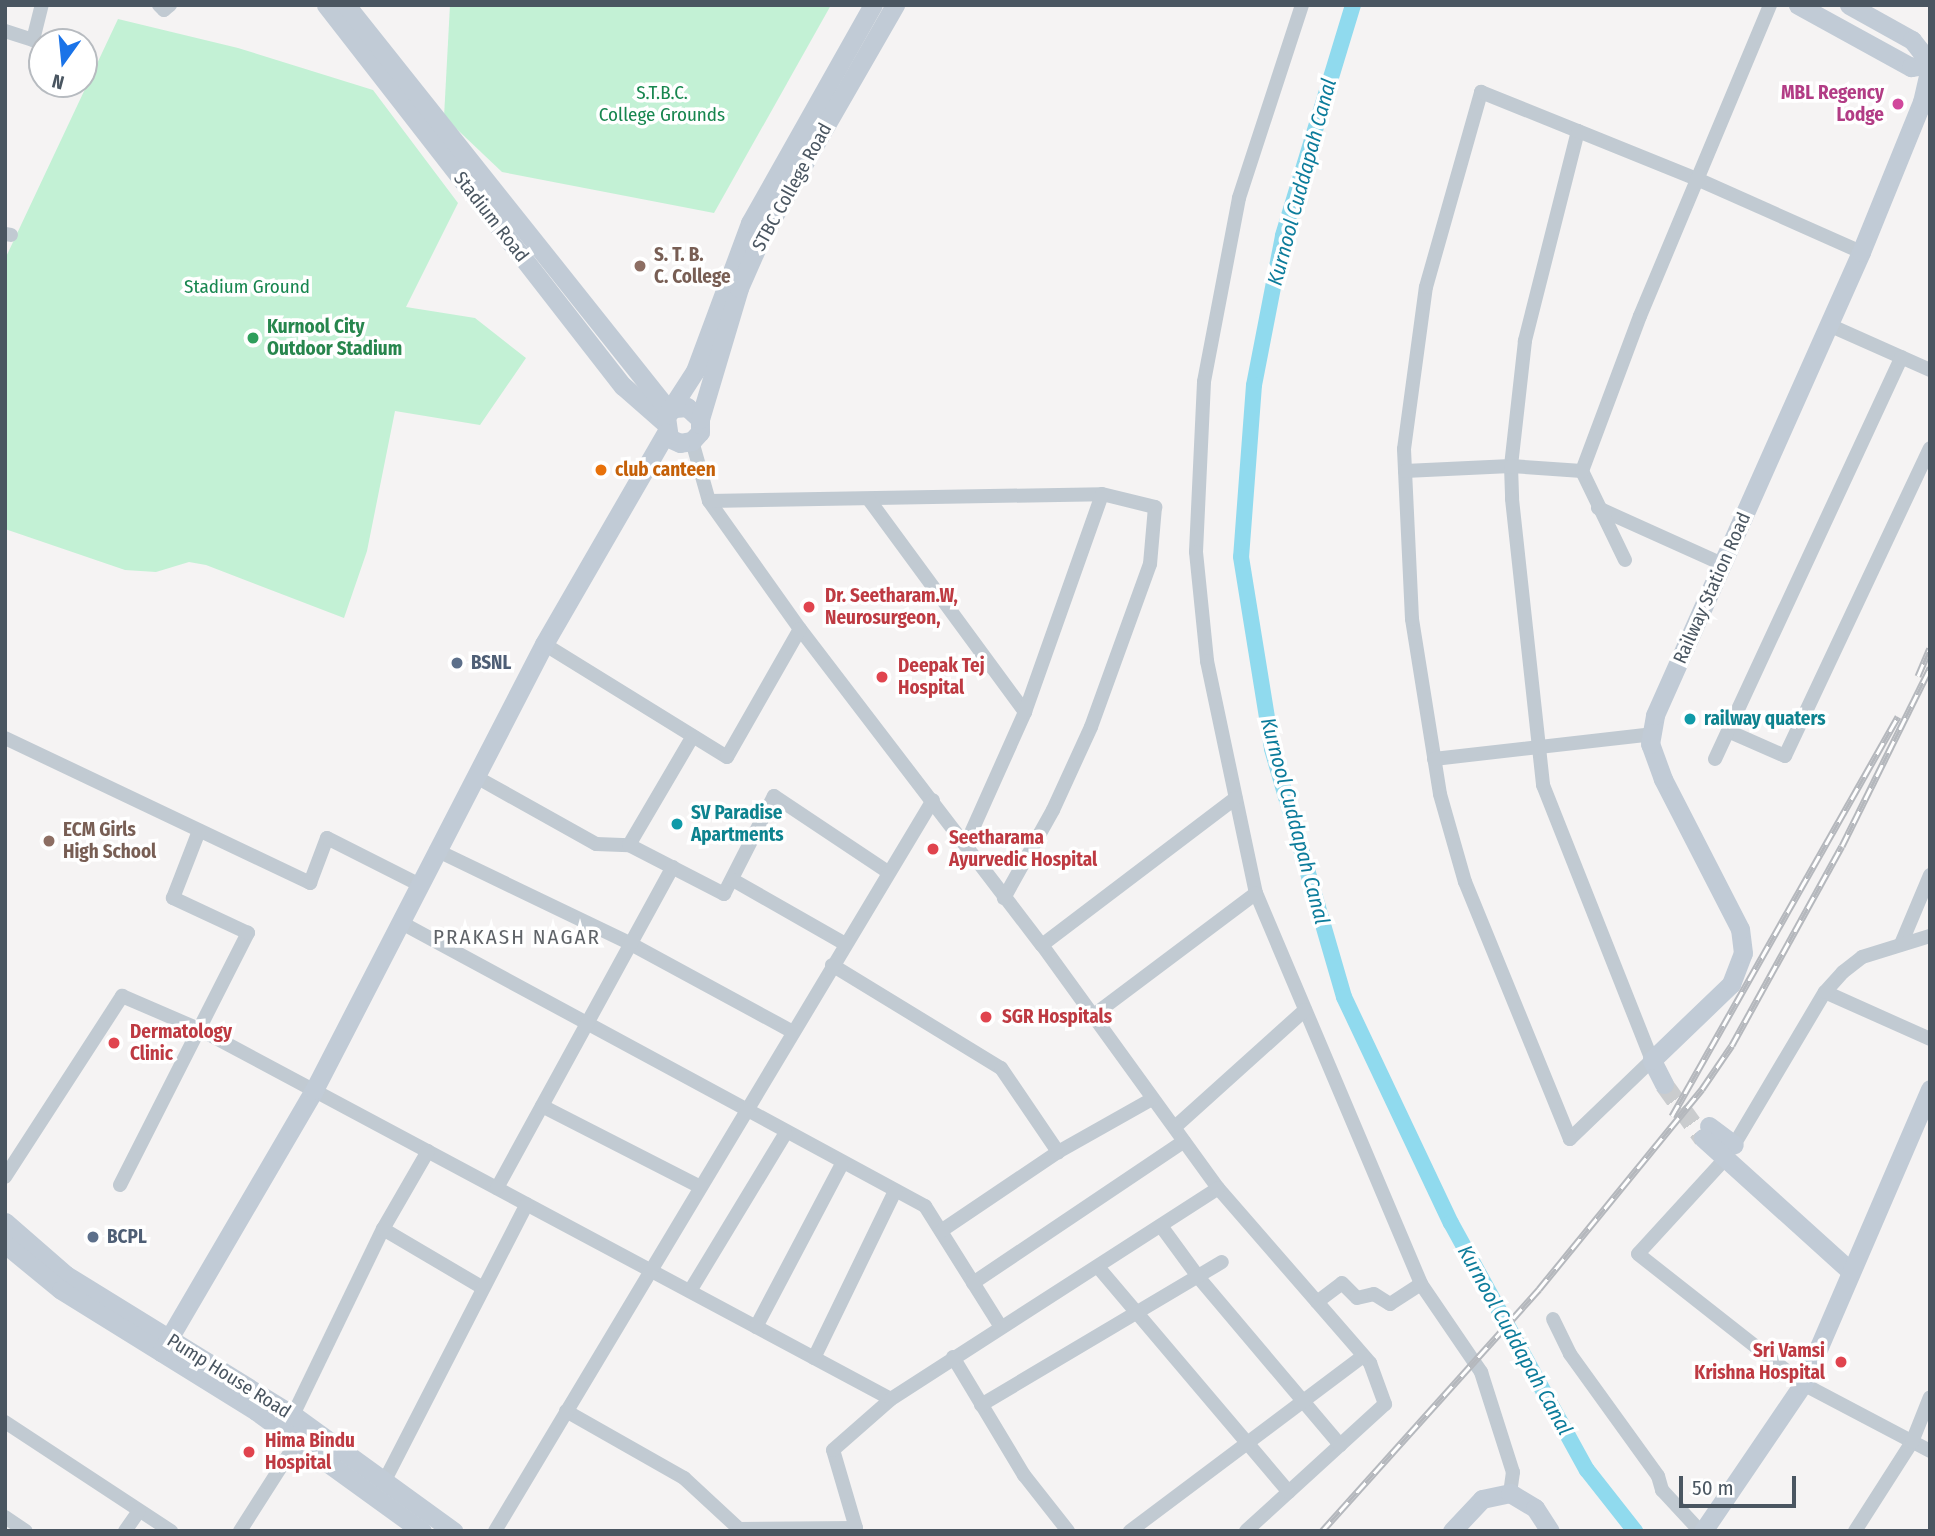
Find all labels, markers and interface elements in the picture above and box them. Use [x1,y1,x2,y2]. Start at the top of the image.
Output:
north arrow [28,28,98,98]
text: N [49,69,66,94]
water label: Kurnool Cuddapah Canal [1262,76,1342,288]
park label: S.T.B.C. College Grounds [599,82,725,126]
place label: MBL Regency Lodge [1781,82,1884,126]
marker: MBL Regency Lodge [1890,96,1906,112]
street label: STBC College Road [747,119,837,255]
street label: Stadium Road [449,167,533,267]
place label: S. T. B. C. College [654,244,731,288]
marker: S. T. B. C. College [632,258,648,274]
park label: Stadium Ground [184,276,310,298]
place label: Kurnool City Outdoor Stadium [267,316,402,360]
marker: Kurnool City Outdoor Stadium [245,330,261,346]
place label: club canteen [615,459,716,481]
marker: club canteen [593,462,609,478]
street label: Railway Station Road [1668,509,1756,667]
place label: Dr. Seetharam.W, Neurosurgeon, [825,585,958,629]
marker: Dr. Seetharam.W, Neurosurgeon, [799,597,819,617]
place label: BSNL [471,652,511,674]
marker: BSNL [449,655,465,671]
place label: Deepak Tej Hospital [898,655,985,699]
marker: Deepak Tej Hospital [872,667,892,687]
place label: railway quaters [1704,708,1826,730]
marker: railway quaters [1682,711,1698,727]
water label: Kurnool Cuddapah Canal [1255,715,1335,927]
place label: SV Paradise Apartments [691,802,784,846]
marker: SV Paradise Apartments [669,816,685,832]
place label: ECM Girls High School [63,819,156,863]
place label: Seetharama Ayurvedic Hospital [949,827,1097,871]
marker: ECM Girls High School [41,833,57,849]
marker: Seetharama Ayurvedic Hospital [923,839,943,859]
district label: PRAKASH NAGAR [435,924,599,950]
place label: SGR Hospitals [1002,1006,1112,1028]
marker: SGR Hospitals [976,1007,996,1027]
place label: Dermatology Clinic [130,1021,232,1065]
marker: Dermatology Clinic [104,1033,124,1053]
place label: BCPL [107,1226,147,1248]
marker: BCPL [85,1229,101,1245]
water label: Kurnool Cuddapah Canal [1452,1241,1578,1439]
street label: Pump House Road [163,1329,295,1423]
place label: Sri Vamsi Krishna Hospital [1694,1340,1825,1384]
marker: Sri Vamsi Krishna Hospital [1831,1352,1851,1372]
place label: Hima Bindu Hospital [265,1430,355,1474]
marker: Hima Bindu Hospital [239,1442,259,1462]
scale bar [1683,1462,1800,1506]
text: 50 m [1692,1475,1734,1501]

